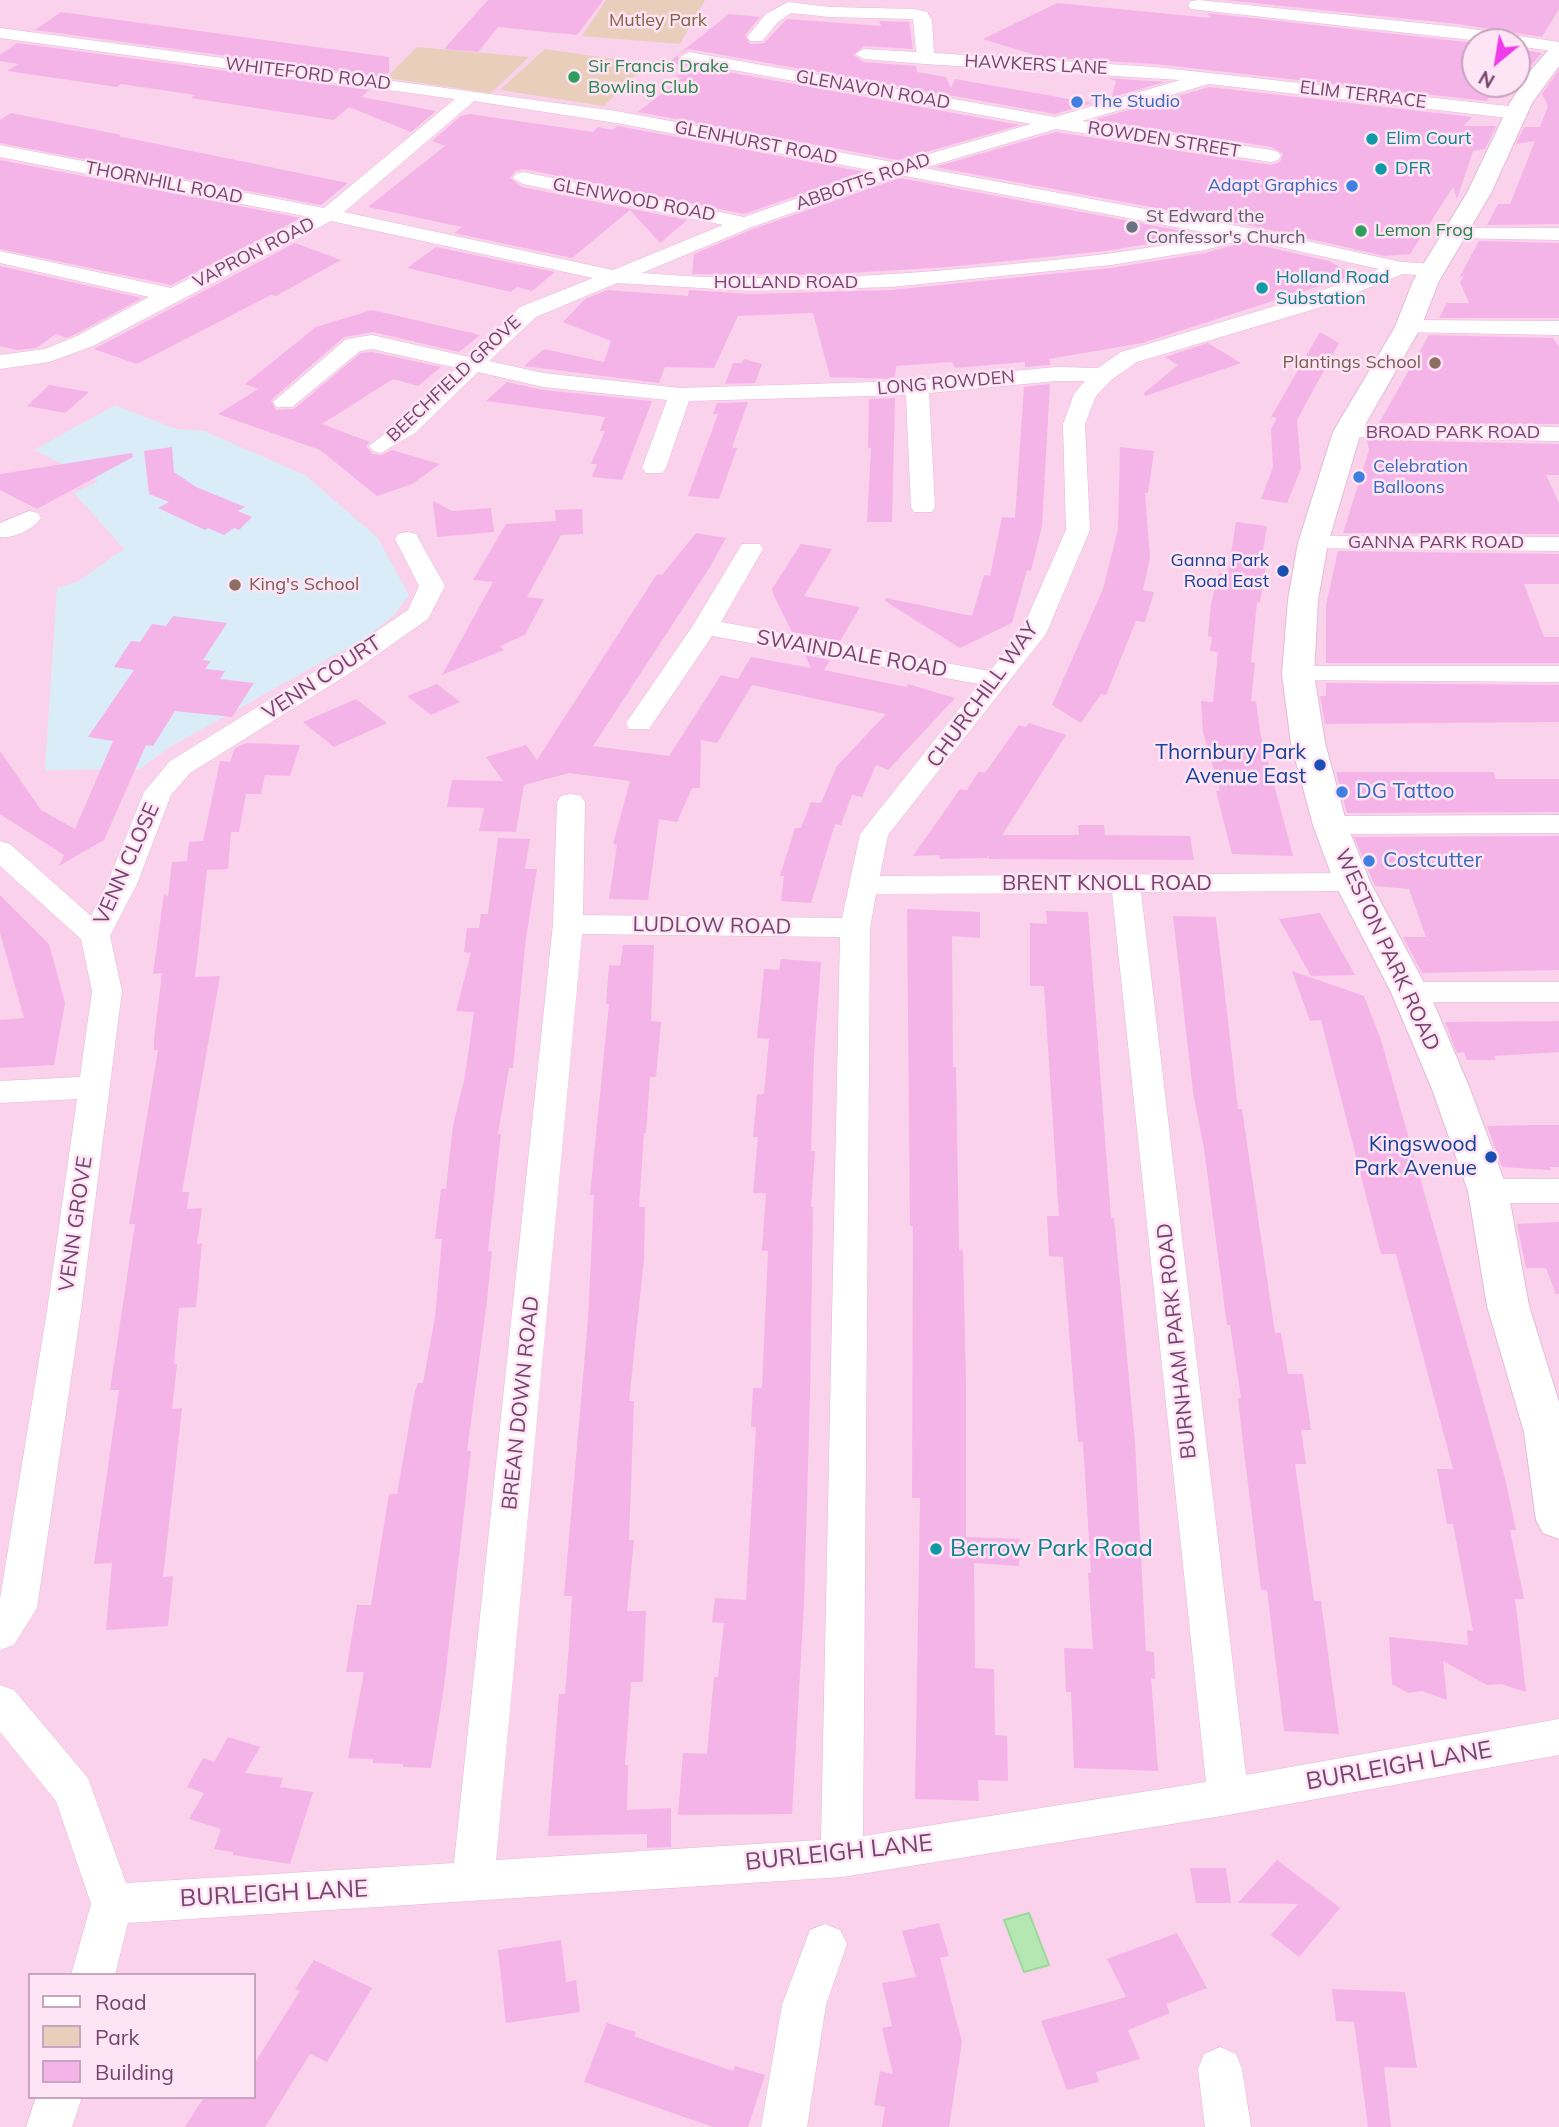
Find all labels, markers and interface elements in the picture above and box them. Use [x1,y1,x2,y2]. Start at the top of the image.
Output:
park label: Mutley Park [609,10,707,32]
north arrow [1461,28,1531,98]
street label: HAWKERS LANE [964,50,1108,80]
street label: WHITEFORD ROAD [224,53,392,95]
place label: Sir Francis Drake Bowling Club [588,56,729,98]
text: N [1474,65,1499,93]
street label: GLENAVON ROAD [794,66,952,114]
marker: Sir Francis Drake Bowling Club [566,69,582,85]
street label: ELIM TERRACE [1299,77,1427,113]
place label: The Studio [1091,91,1180,113]
marker: The Studio [1069,94,1085,110]
street label: GLENHURST ROAD [673,117,839,169]
street label: ROWDEN STREET [1086,117,1242,163]
place label: Elim Court [1386,128,1471,150]
marker: Elim Court [1364,131,1380,147]
street label: ABBOTTS ROAD [793,149,933,215]
street label: THORNHILL ROAD [83,157,245,209]
place label: DFR [1395,158,1431,180]
marker: DFR [1373,161,1389,177]
street label: GLENWOOD ROAD [551,174,717,226]
place label: Adapt Graphics [1208,175,1338,197]
marker: Adapt Graphics [1344,178,1360,194]
place label: St Edward the Confessor's Church [1146,206,1306,248]
street label: VAPRON ROAD [190,213,318,293]
marker: St Edward the Confessor's Church [1124,219,1140,235]
place label: Lemon Frog [1375,220,1473,242]
marker: Lemon Frog [1353,223,1369,239]
place label: Holland Road Substation [1276,267,1390,310]
street label: HOLLAND ROAD [714,272,858,294]
marker: Holland Road Substation [1254,280,1270,296]
street label: BEECHFIELD GROVE [383,311,525,447]
place label: Plantings School [1283,352,1421,374]
marker: Plantings School [1427,355,1443,371]
street label: LONG ROWDEN [876,366,1016,400]
street label: BROAD PARK ROAD [1366,422,1540,444]
place label: Celebration Balloons [1373,456,1468,498]
marker: Celebration Balloons [1351,469,1367,485]
street label: GANNA PARK ROAD [1348,532,1524,554]
place label: Ganna Park Road East [1171,550,1269,592]
marker: Ganna Park Road East [1275,563,1291,579]
place label: King's School [249,574,359,596]
marker: King's School [227,577,243,593]
street label: CHURCHILL WAY [922,617,1044,773]
street label: SWAINDALE ROAD [755,625,949,683]
street label: VENN COURT [258,630,386,726]
place label: Thornbury Park Avenue East [1155,740,1306,790]
marker: Thornbury Park Avenue East [1312,757,1328,773]
place label: DG Tattoo [1356,779,1454,805]
marker: DG Tattoo [1334,784,1350,800]
street label: VENN CLOSE [89,799,165,929]
street label: WESTON PARK ROAD [1329,845,1445,1055]
place label: Costcutter [1383,848,1482,874]
marker: Costcutter [1361,853,1377,869]
street label: BRENT KNOLL ROAD [1002,871,1212,897]
street label: LUDLOW ROAD [632,912,792,940]
place label: Kingswood Park Avenue [1354,1132,1477,1182]
marker: Kingswood Park Avenue [1483,1149,1499,1165]
street label: VENN GROVE [54,1155,98,1293]
street label: BURNHAM PARK ROAD [1152,1222,1202,1460]
street label: BREAN DOWN ROAD [497,1295,545,1511]
place label: Berrow Park Road [950,1535,1153,1563]
marker: Berrow Park Road [928,1541,944,1557]
street label: BURLEIGH LANE [1304,1735,1494,1797]
street label: BURLEIGH LANE [744,1829,934,1877]
street label: BURLEIGH LANE [179,1875,369,1913]
legend [28,1973,256,2099]
text: Road [95,1989,146,2015]
text: Park [95,2024,139,2050]
text: Building [95,2059,174,2085]

